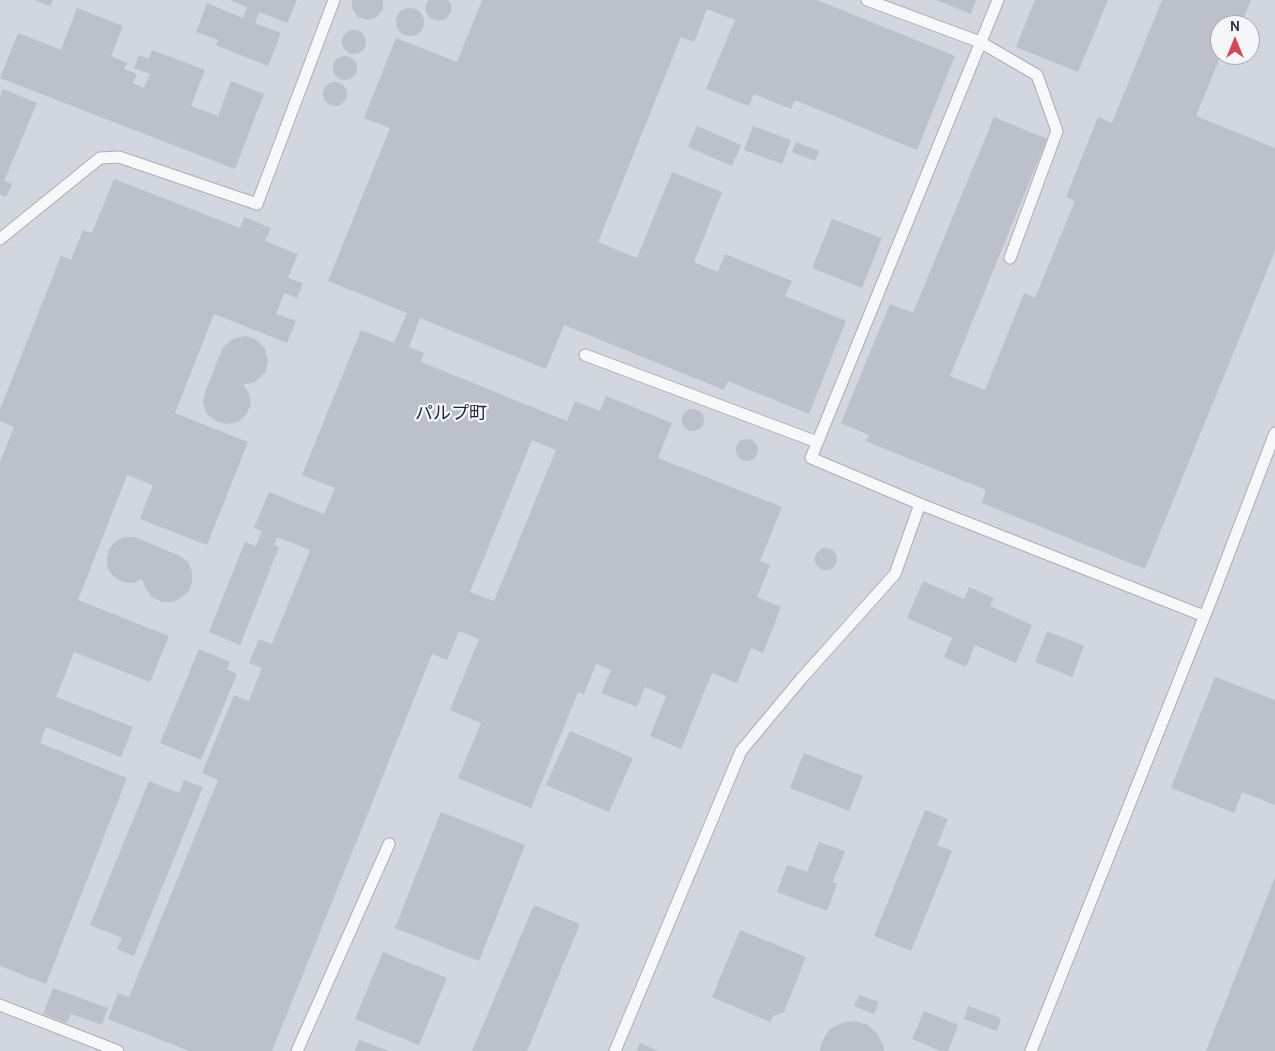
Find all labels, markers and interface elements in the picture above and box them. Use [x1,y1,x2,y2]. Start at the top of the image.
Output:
north arrow [1210,15,1260,65]
text: N [1230,17,1240,35]
district label: パルプ町 [415,403,487,425]

